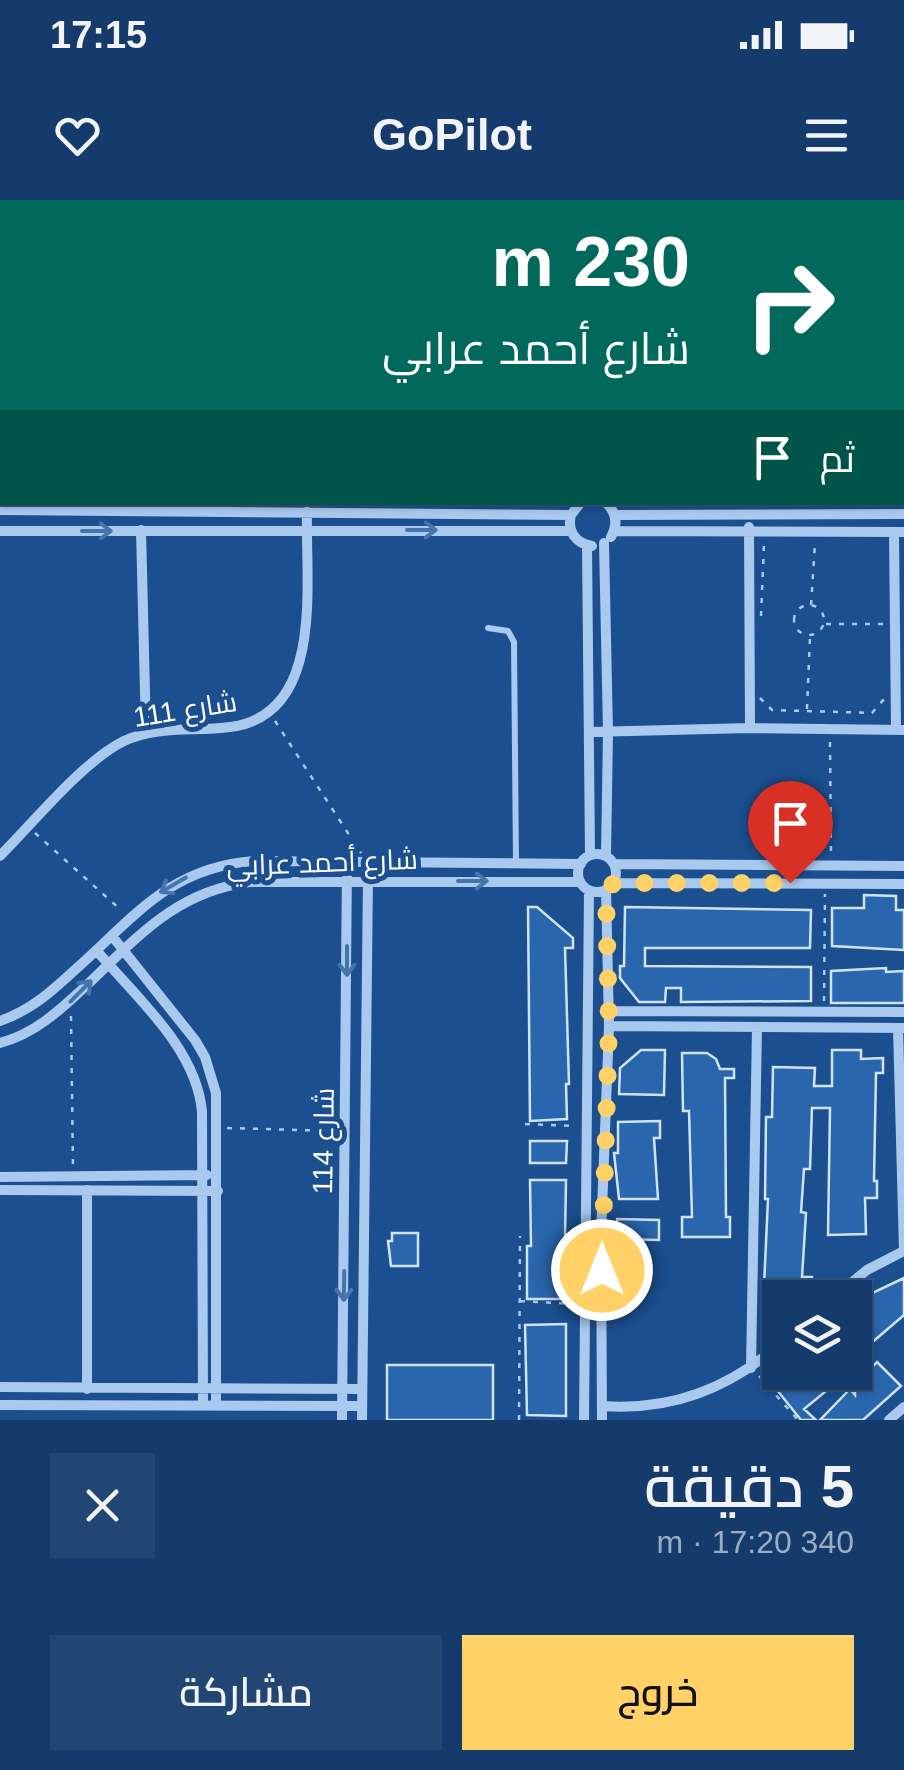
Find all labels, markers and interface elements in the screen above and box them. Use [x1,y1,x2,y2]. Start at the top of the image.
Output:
text: 17:15 [50,14,147,56]
icon: heart [50,108,105,163]
icon: menu [799,108,854,163]
text: GoPilot [372,109,532,160]
text: 230 m [492,223,690,301]
icon: right [725,240,855,370]
text: شارع أحمد عرابي [382,323,690,374]
icon: arrive [745,430,800,485]
text: ثم [820,438,855,480]
one-way arrow [406,521,438,540]
one-way arrow [80,522,113,540]
street label: شارع 111 [131,686,240,736]
pin [748,781,833,884]
icon: arrive [763,796,818,851]
street label: شارع أحمد عرابي [226,842,418,887]
one-way arrow [456,872,489,890]
one-way arrow [159,875,187,895]
one-way arrow [338,944,356,976]
one-way arrow [68,979,92,1003]
street label: شارع 114 [307,1087,343,1195]
position arrow [550,1218,654,1322]
one-way arrow [334,1268,354,1301]
map controls [762,1280,872,1390]
button: layers [762,1280,872,1390]
button: close [50,1453,155,1558]
text: 5 دقيقة [644,1453,854,1520]
text: 340 m · 17:20 [657,1524,854,1560]
button: مشاركة [50,1635,442,1750]
button: خروج [462,1635,854,1750]

